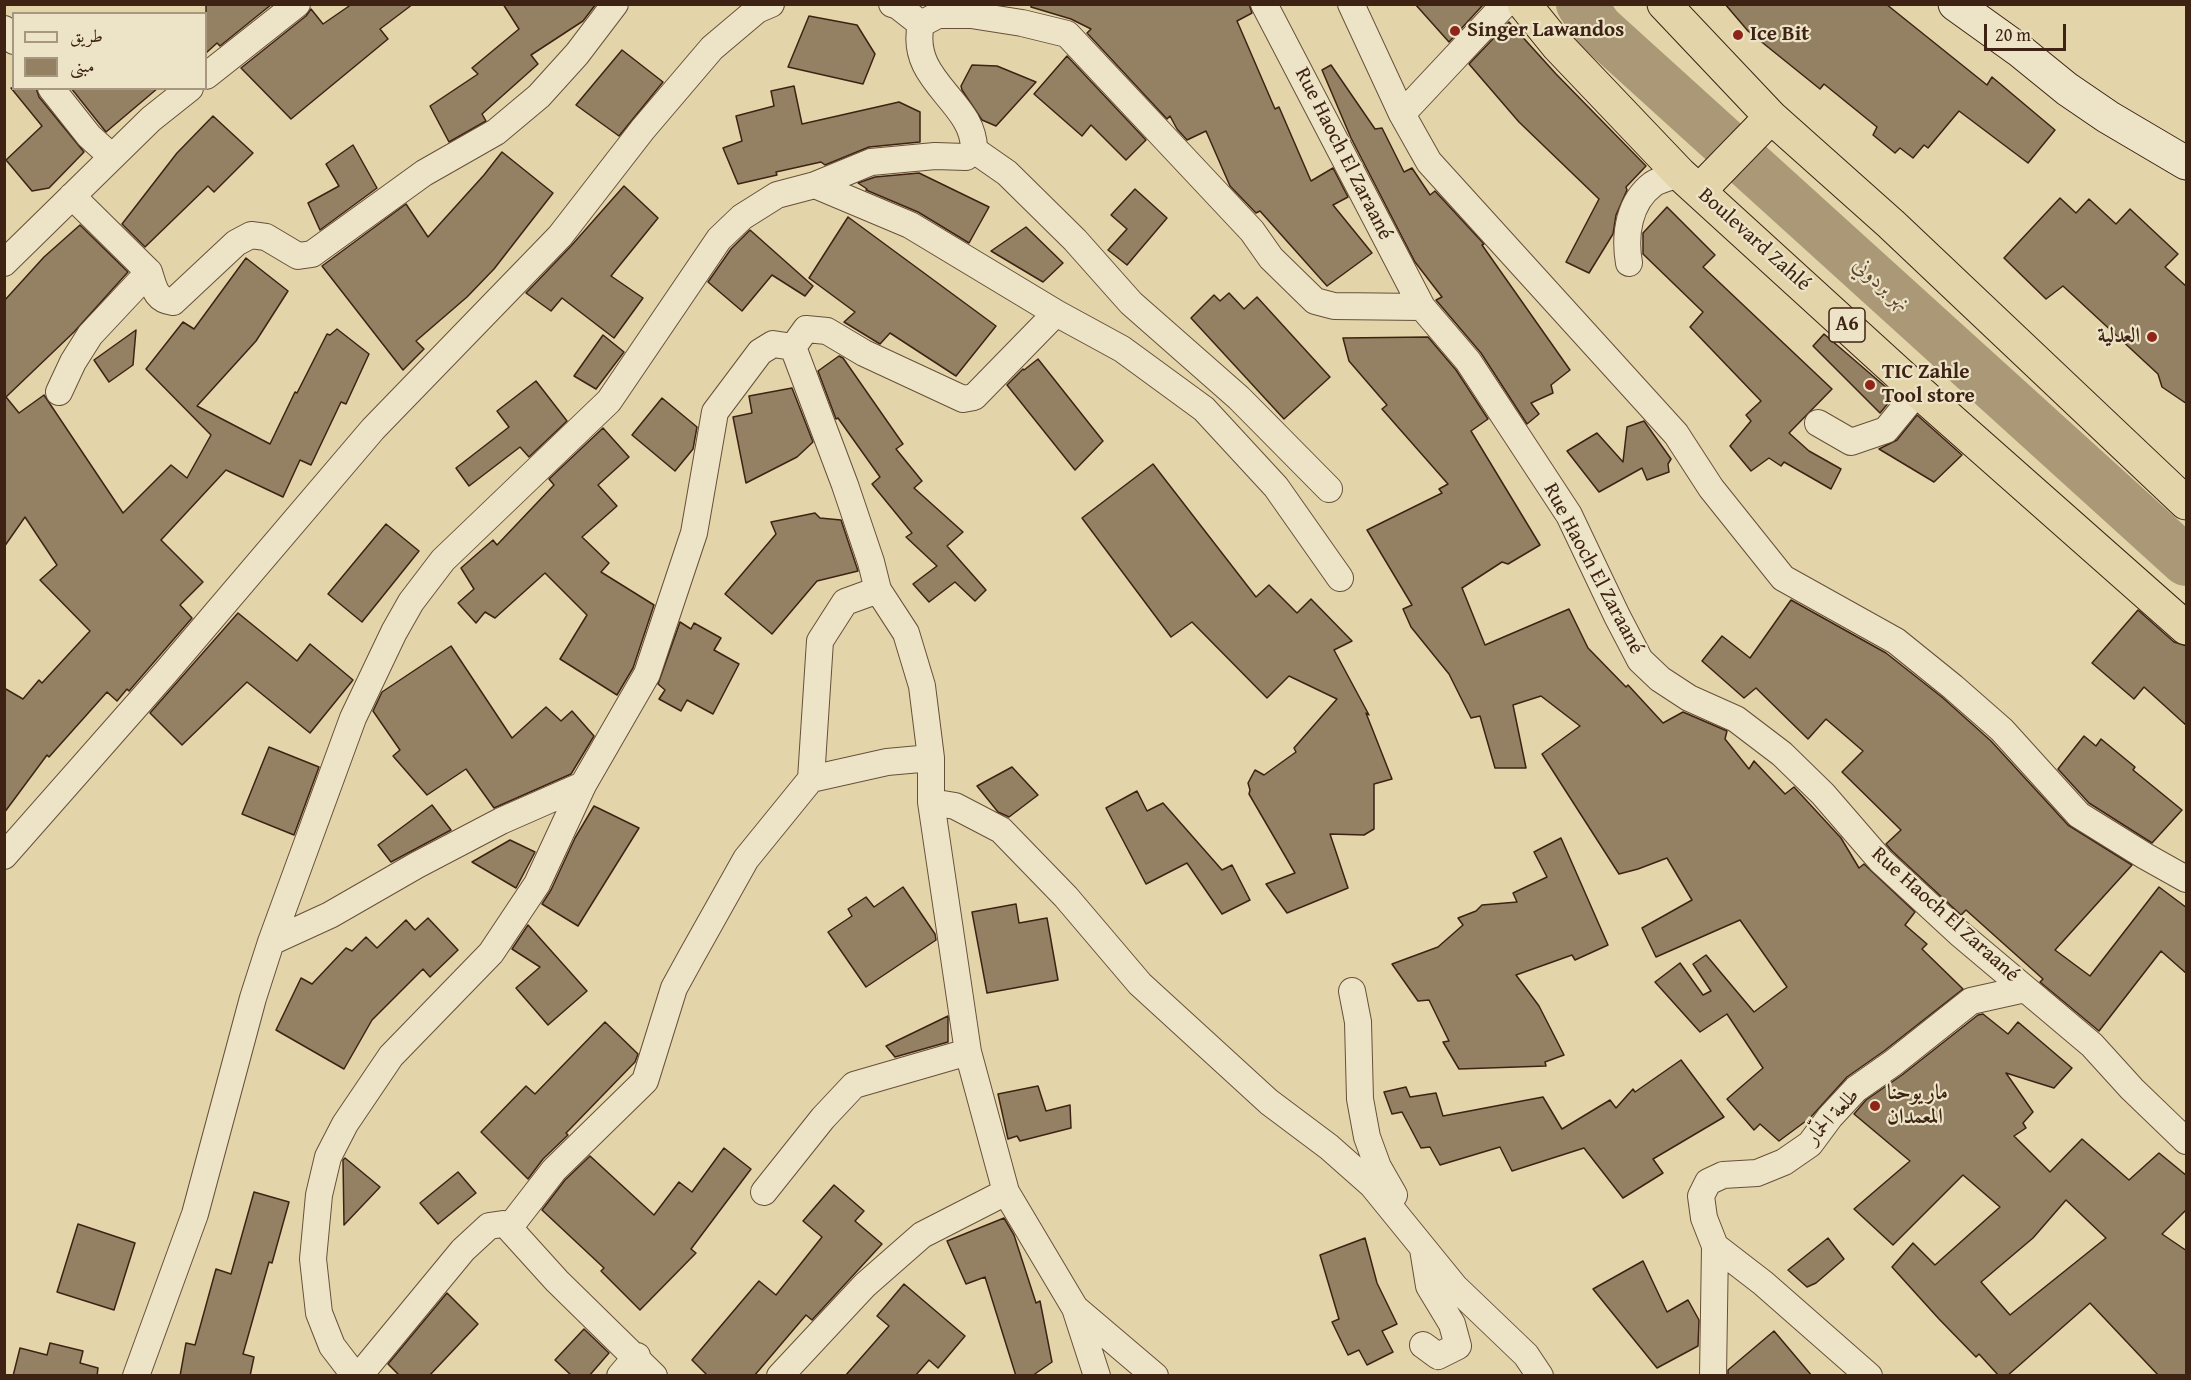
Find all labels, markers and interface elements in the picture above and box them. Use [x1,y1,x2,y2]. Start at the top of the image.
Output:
legend [12,12,207,90]
scale bar [1987,12,2070,50]
place label: Singer Lawandos [1467,18,1624,44]
text: 20 m [1995,21,2031,48]
text: طريق [70,22,103,49]
place label: Ice Bit [1750,22,1809,48]
marker: Singer Lawandos [1448,24,1462,38]
marker: Ice Bit [1731,28,1745,42]
text: مبنى [70,52,95,79]
street label: Rue Haoch El Zaraané [1289,64,1397,244]
street label: Boulevard Zahlé [1693,183,1815,297]
water label: نهر بردوني [1847,252,1915,318]
road number: A6 [1829,308,1865,342]
place label: العدلية [2097,324,2140,350]
marker: العدلية [2145,330,2159,344]
place label: TIC Zahle Tool store [1882,360,1975,410]
marker: TIC Zahle Tool store [1863,378,1877,392]
street label: Rue Haoch El Zaraané [1537,479,1649,659]
street label: Rue Haoch El Zaraané [1866,842,2024,988]
place label: مار يوحنا المعمدان [1887,1081,1948,1131]
street label: طلعة الحمّار [1801,1084,1865,1150]
marker: مار يوحنا المعمدان [1868,1099,1882,1113]

